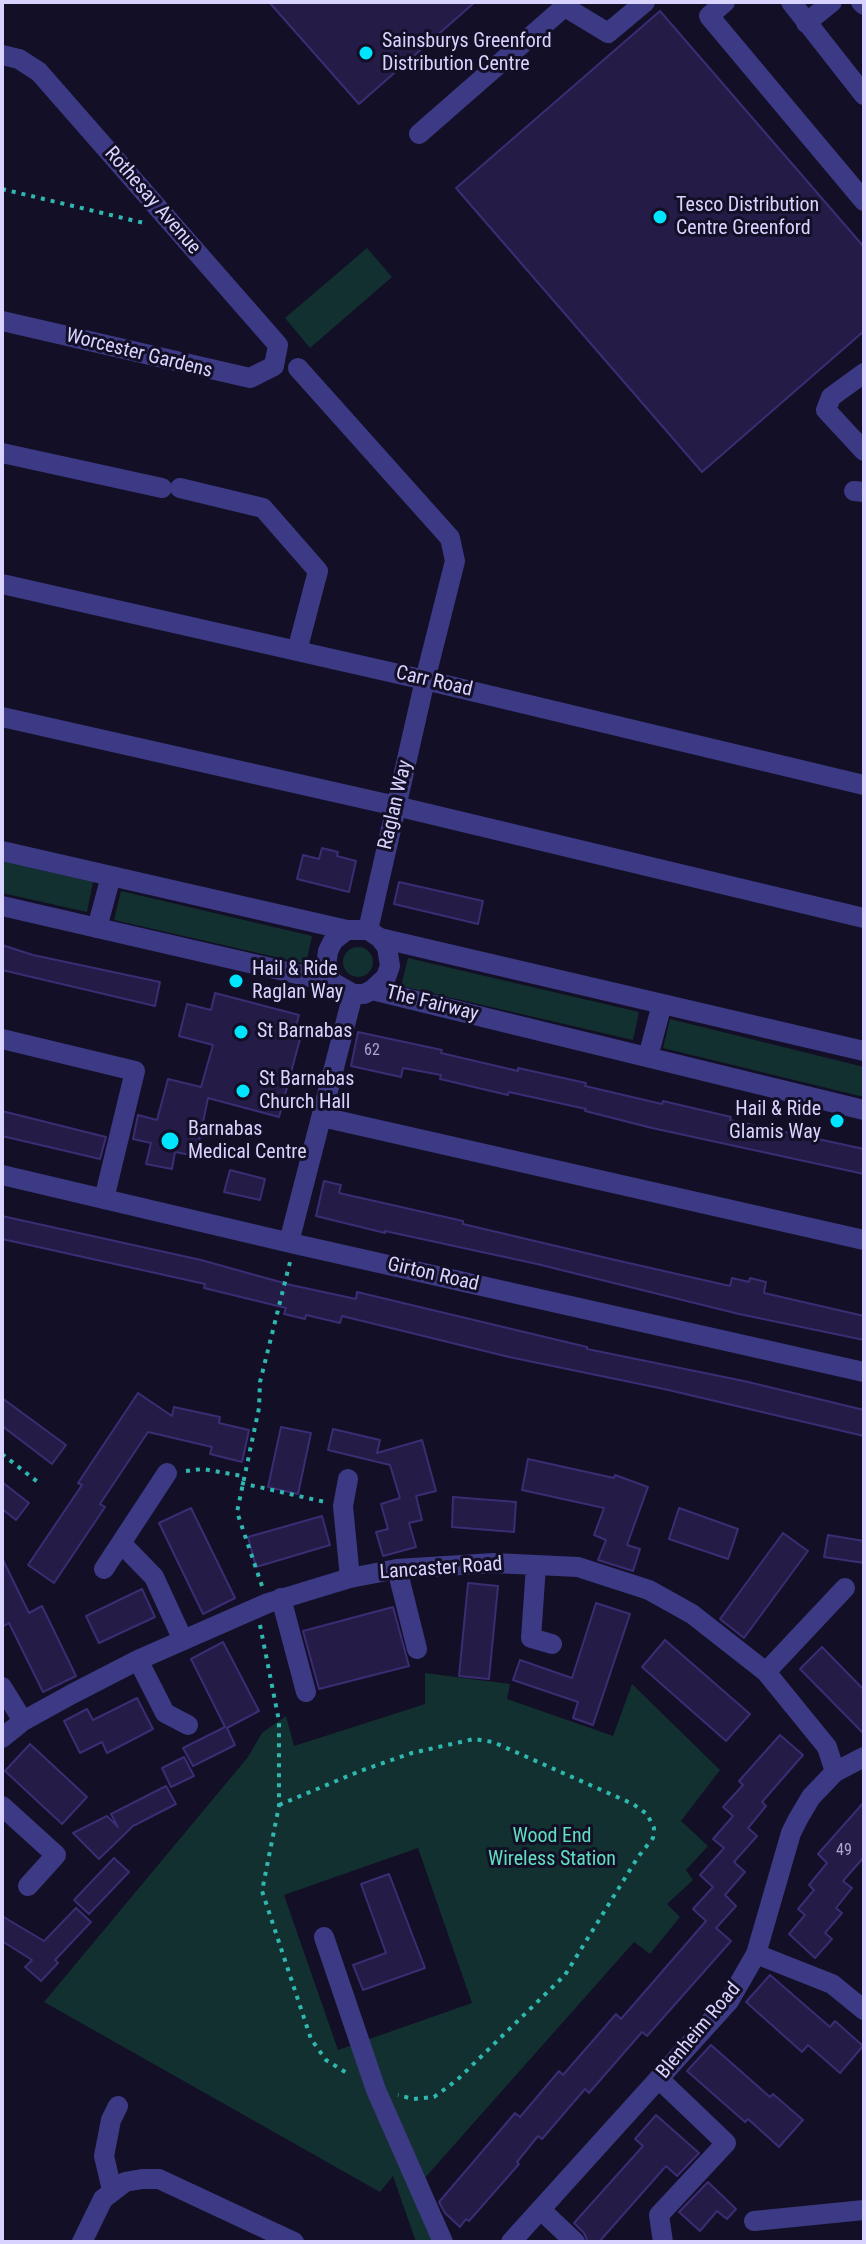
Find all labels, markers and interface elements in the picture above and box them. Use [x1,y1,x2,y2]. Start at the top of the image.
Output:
place label: Sainsburys Greenford Distribution Centre [382,30,552,77]
marker: Sainsburys Greenford Distribution Centre [357,44,375,62]
street label: Rothesay Avenue [99,142,205,260]
place label: Tesco Distribution Centre Greenford [676,194,819,241]
marker: Tesco Distribution Centre Greenford [651,208,669,226]
street label: Worcester Gardens [63,324,215,384]
street label: Carr Road [393,662,475,702]
street label: Raglan Way [374,758,418,852]
place label: Hail & Ride Raglan Way [252,958,343,1005]
marker: Hail & Ride Raglan Way [227,972,245,990]
street label: The Fairway [383,981,481,1027]
place label: St Barnabas [257,1020,352,1044]
marker: St Barnabas [232,1023,250,1041]
house number: 62 [364,1041,380,1061]
place label: St Barnabas Church Hall [259,1068,354,1115]
marker: St Barnabas Church Hall [234,1082,252,1100]
place label: Hail & Ride Glamis Way [729,1098,821,1145]
marker: Hail & Ride Glamis Way [828,1112,846,1130]
place label: Barnabas Medical Centre [188,1118,307,1165]
marker: Barnabas Medical Centre [159,1130,181,1152]
street label: Girton Road [385,1253,481,1297]
street label: Lancaster Road [379,1553,503,1585]
park label: Wood End Wireless Station [488,1825,616,1872]
house number: 49 [836,1841,852,1861]
street label: Blenheim Road [652,1978,746,2084]

